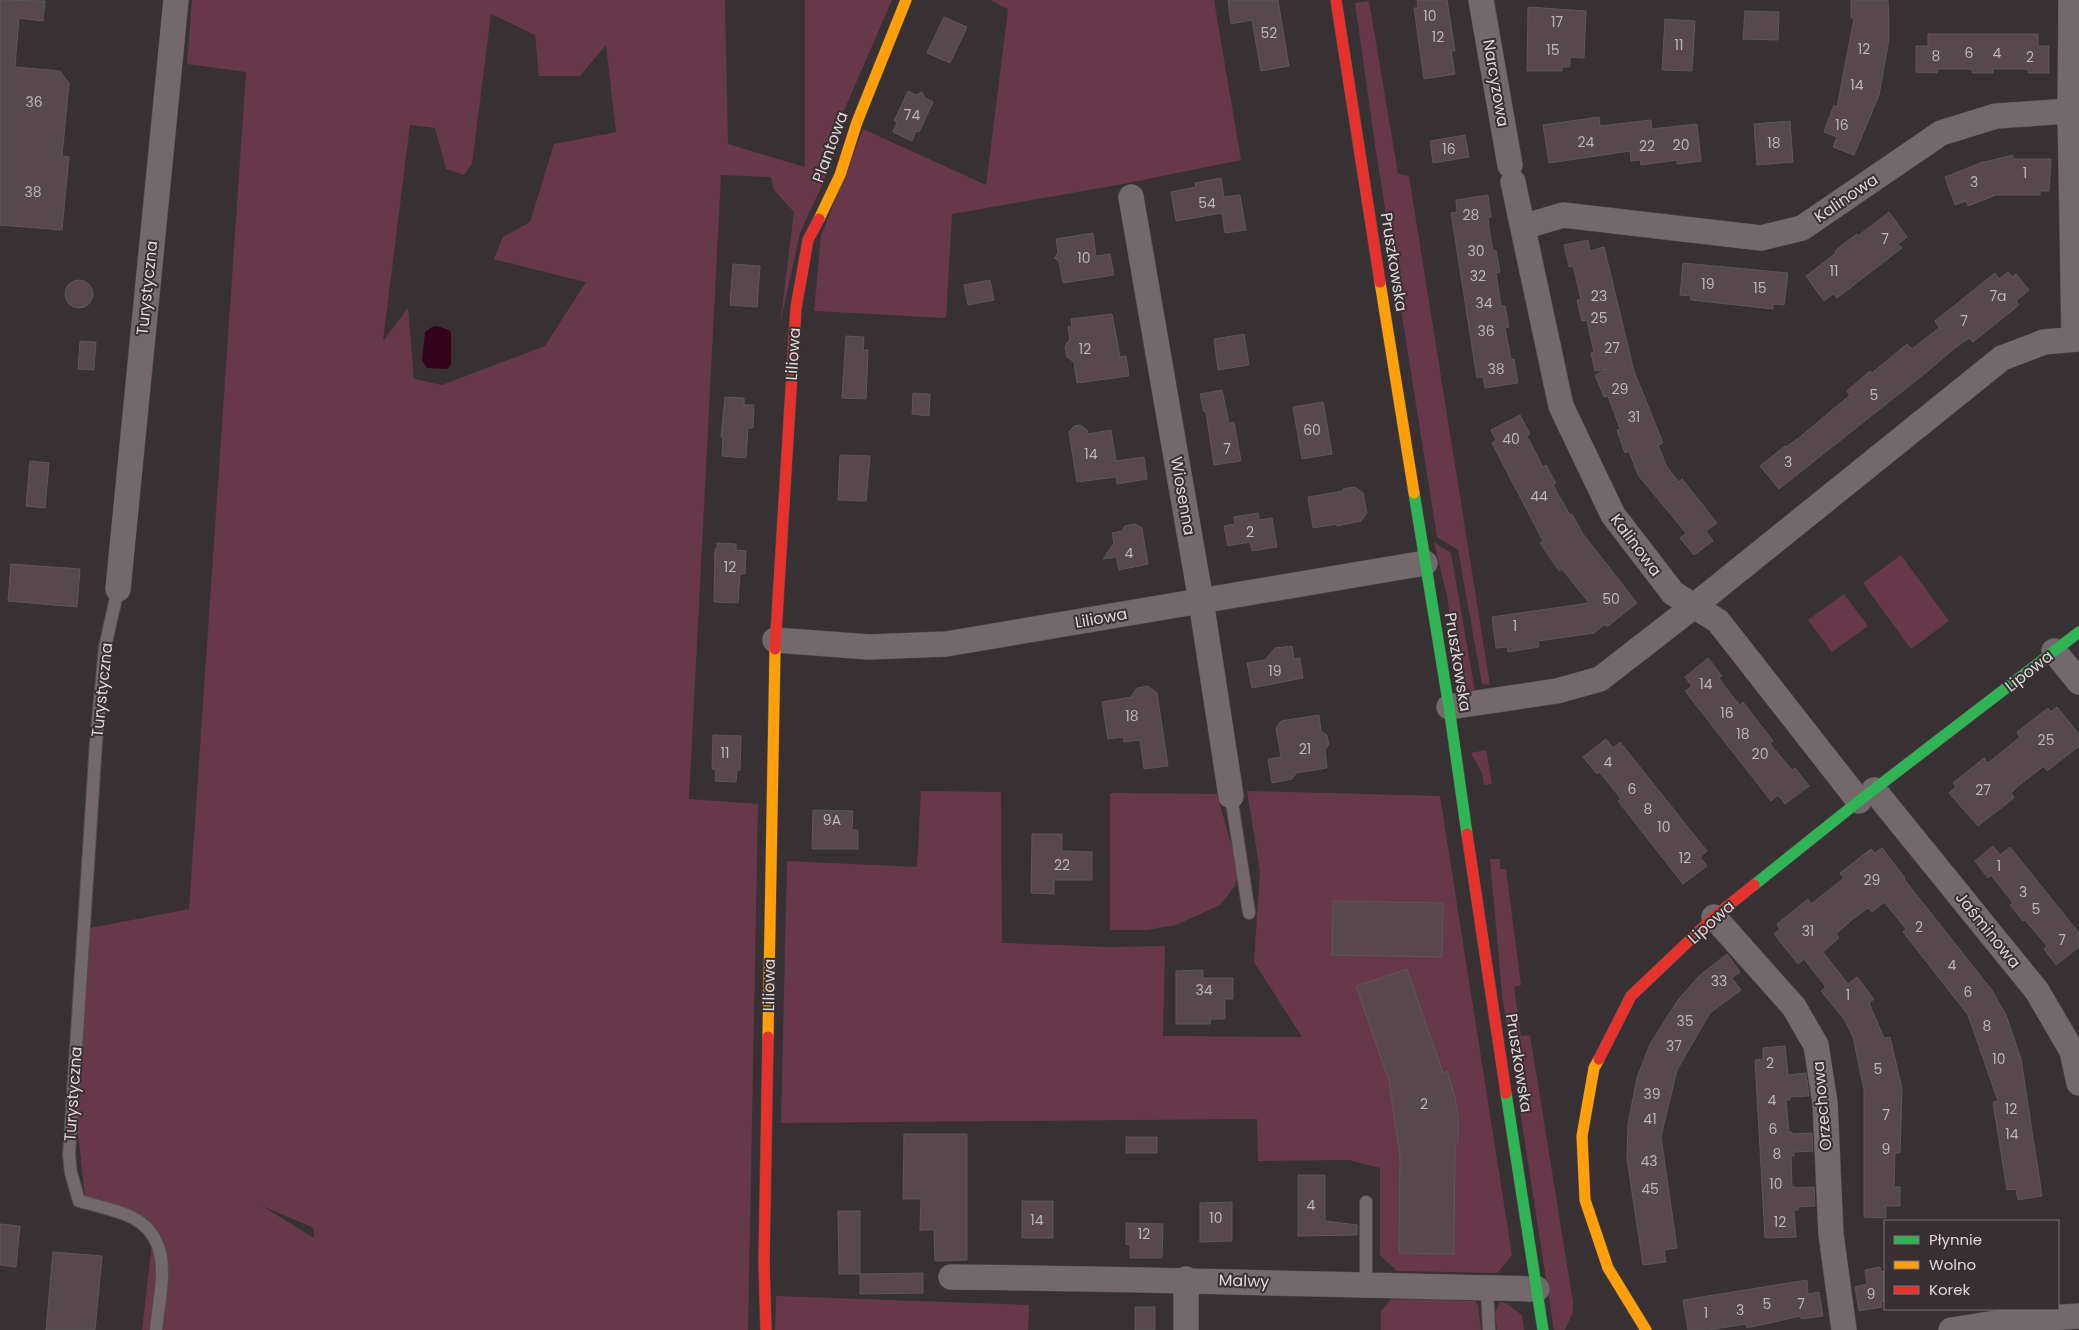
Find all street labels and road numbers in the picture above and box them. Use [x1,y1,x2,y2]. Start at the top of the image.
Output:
street label: Narcyzowa [1477,38,1515,128]
street label: Plantowa [806,108,854,186]
street label: Kalinowa [1809,168,1883,228]
street label: Pruszkowska [1375,211,1413,313]
street label: Turystyczna [131,240,163,336]
street label: Liliowa [780,327,806,381]
street label: Wiosenna [1165,455,1201,537]
street label: Kalinowa [1605,509,1667,581]
street label: Liliowa [1073,602,1129,634]
street label: Pruszkowska [1439,611,1477,713]
street label: Turystyczna [86,642,118,738]
street label: Lipowa [2000,645,2058,697]
street label: Jaśminowa [1950,887,2026,973]
street label: Lipowa [1683,895,1739,949]
street label: Liliowa [757,958,781,1012]
street label: Pruszkowska [1500,1012,1538,1114]
street label: Turystyczna [58,1046,88,1142]
street label: Orzechowa [1807,1060,1837,1152]
street label: Malwy [1218,1269,1270,1293]

